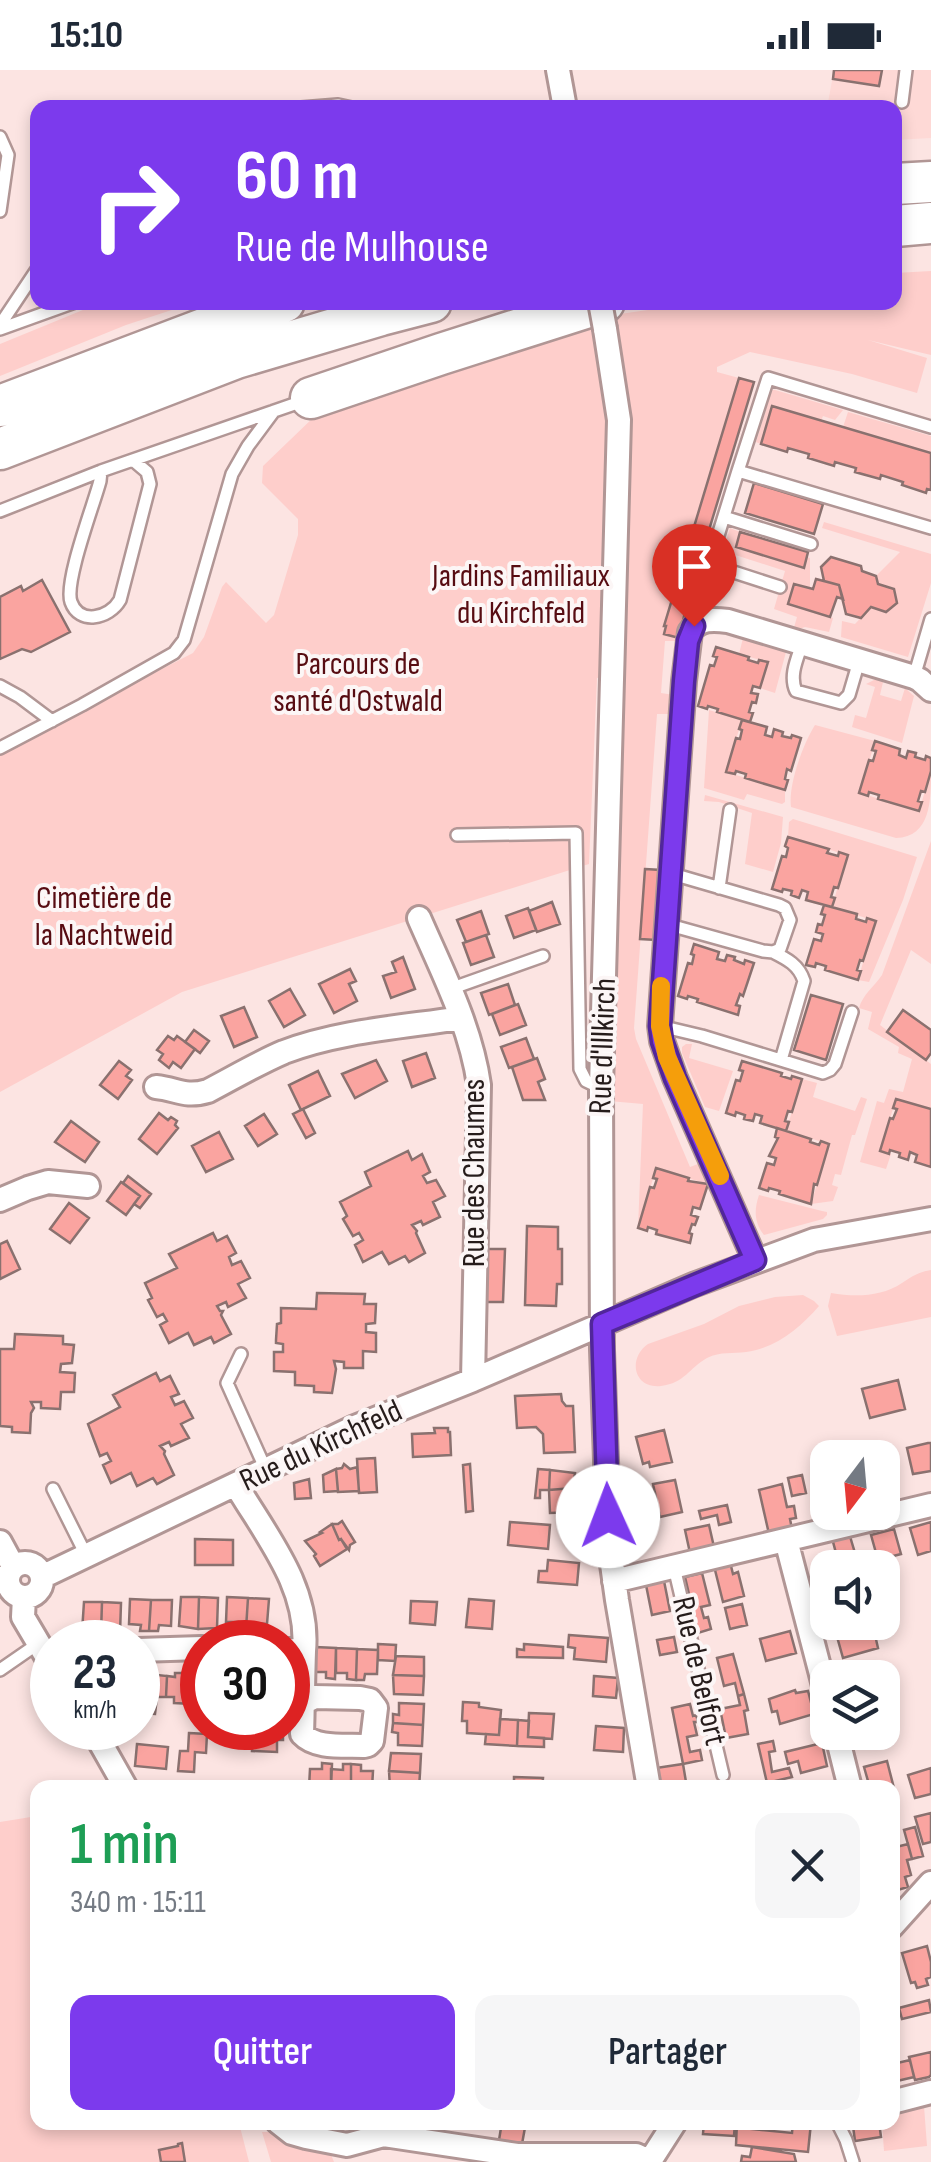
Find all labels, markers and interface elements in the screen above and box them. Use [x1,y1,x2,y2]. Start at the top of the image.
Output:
text: 15:10 [50,13,123,58]
text: 60 m [235,135,359,219]
icon: right [70,140,200,270]
text: Rue de Mulhouse [235,220,489,275]
pin [652,524,737,627]
icon: arrive [667,539,722,594]
park label: Jardins Familiaux du Kirchfeld [431,557,610,633]
park label: Parcours de santé d'Ostwald [273,645,443,721]
park label: Cimetière de la Nachtweid [35,879,173,955]
street label: Rue d'Illkirch [581,977,625,1115]
street label: Rue des Chaumes [455,1079,494,1267]
street label: Rue du Kirchfeld [234,1391,408,1501]
north arrow [810,1440,900,1530]
map controls [810,1440,900,1750]
position arrow [556,1464,660,1568]
button: sound [810,1550,900,1640]
street label: Rue de Belfort [663,1593,735,1749]
speed limit sign: 30 [180,1620,310,1750]
text: 23 [73,1643,117,1703]
button: layers [810,1660,900,1750]
text: km/h [73,1695,117,1726]
text: 1 min [70,1809,179,1881]
button: close [755,1813,860,1918]
text: 340 m · 15:11 [70,1883,206,1922]
button: Quitter [70,1995,455,2110]
button: Partager [475,1995,860,2110]

